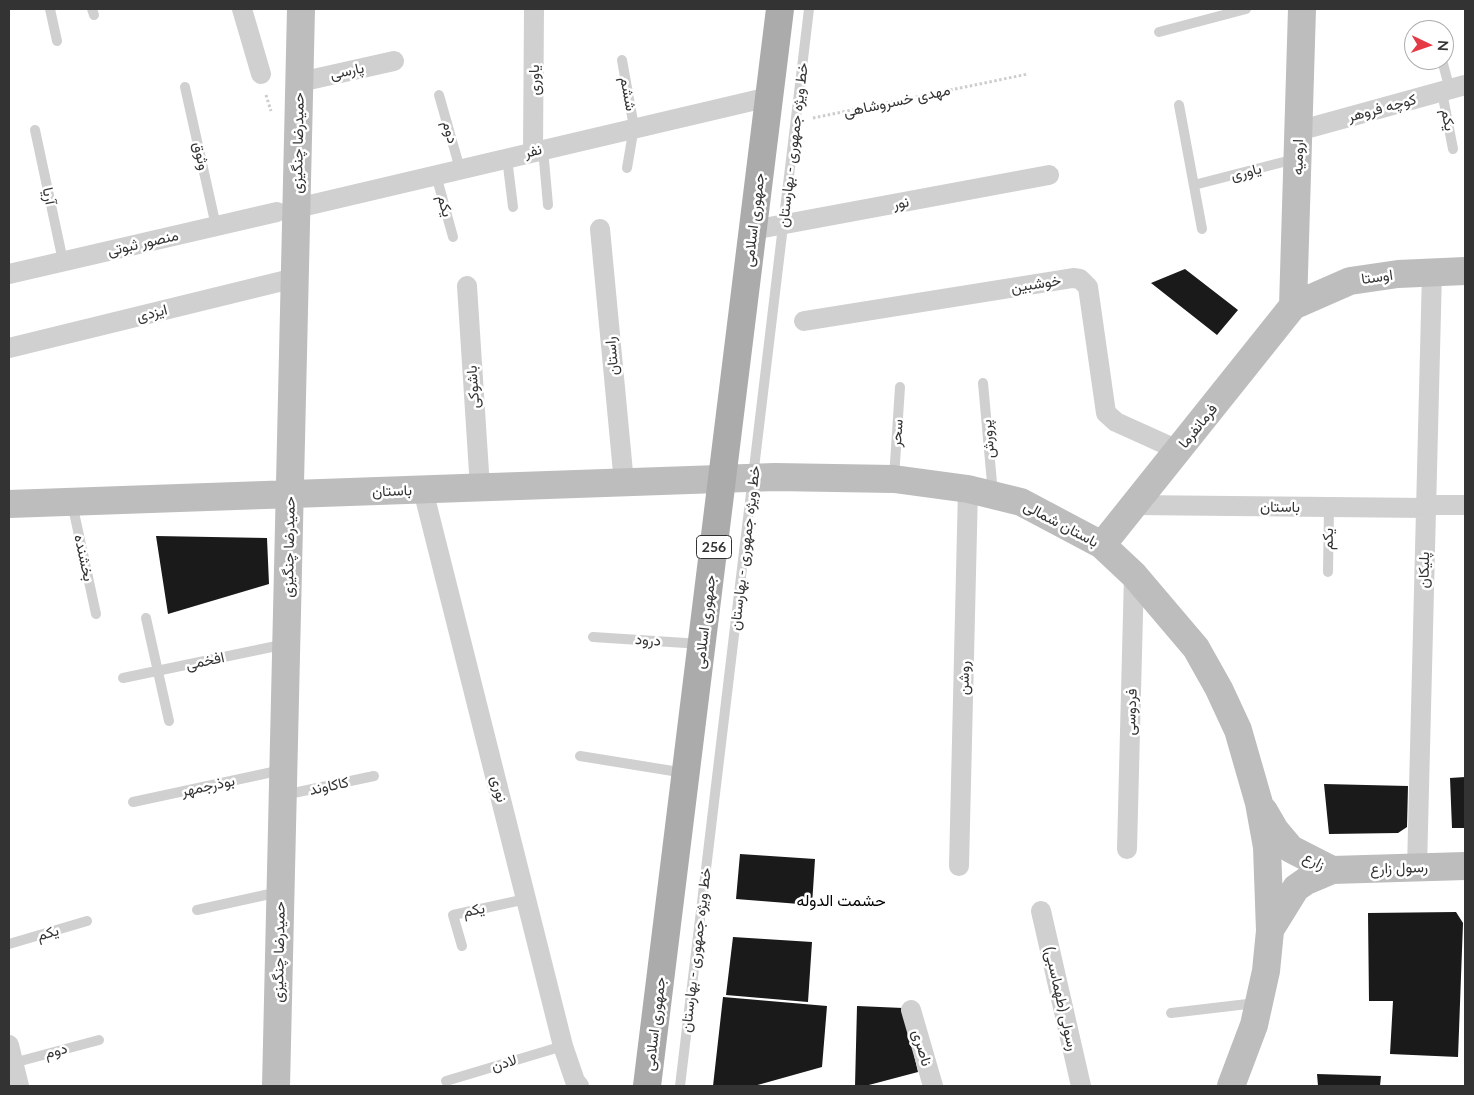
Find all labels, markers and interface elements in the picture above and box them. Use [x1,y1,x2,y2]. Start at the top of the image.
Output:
north arrow [1404,20,1454,70]
text: N [1435,40,1452,52]
street label: پارسی [328,59,366,83]
street label: خط ویژه جمهوری - بهارستان [774,62,812,228]
street label: یاوری [525,65,543,95]
street label: ششم [616,76,640,112]
street label: مهدی خسروشاهی [842,81,952,121]
street label: کوچه فروهر [1346,90,1418,126]
street label: حمیدرضا چنگیزی [288,92,308,194]
street label: یکم [1437,108,1459,132]
street label: دوم [438,119,462,145]
street label: ارومیه [1289,139,1307,175]
street label: وثوق [189,140,213,172]
street label: نفر [522,140,544,162]
street label: یاوری [1229,160,1263,184]
street label: جمهوری اسلامی [739,172,769,268]
street label: آریا [38,186,60,206]
street label: یکم [433,193,457,219]
street label: نور [891,193,911,213]
street label: منصور ثبوتی [106,226,180,260]
street label: اوستا [1360,266,1394,288]
street label: خوشبین [1010,271,1062,297]
street label: ایزدی [135,301,169,325]
street label: راستان [601,336,623,376]
street label: باشوکی [463,365,483,409]
street label: فرمانفرما [1175,400,1221,452]
street label: سحر [887,418,907,448]
street label: پرورش [977,419,999,459]
street label: خط ویژه جمهوری - بهارستان [726,465,764,631]
street label: باستان [372,481,412,501]
street label: حمیدرضا چنگیزی [279,496,299,598]
street label: باستان شمالی [1020,497,1102,551]
street label: باستان [1260,498,1300,516]
street label: یکم [1319,528,1337,550]
street label: بخشنده [70,533,98,583]
road number: 256 [696,536,732,558]
street label: پلیکان [1415,552,1433,588]
street label: جمهوری اسلامی [690,574,720,670]
street label: درود [634,630,662,650]
street label: افخمی [184,648,226,674]
street label: روشن [955,661,973,695]
street label: فردوسی [1121,688,1141,736]
street label: بوذرجمهر [180,772,236,800]
street label: کاکاوند [308,773,350,799]
street label: نوری [487,774,511,804]
street label: زارع [1300,848,1328,874]
street label: رسول زارع [1370,858,1428,878]
street label: خط ویژه جمهوری - بهارستان [677,867,715,1033]
district label: حشمت الدوله [796,891,886,911]
street label: یکم [461,899,487,921]
street label: حمیدرضا چنگیزی [269,901,289,1003]
street label: یکم [35,921,61,945]
street label: رسولی (طهماسبی) [1040,945,1082,1053]
street label: جمهوری اسلامی [640,976,670,1072]
street label: ناصری [908,1028,936,1068]
street label: دوم [43,1039,69,1063]
street label: لادن [489,1051,519,1075]

